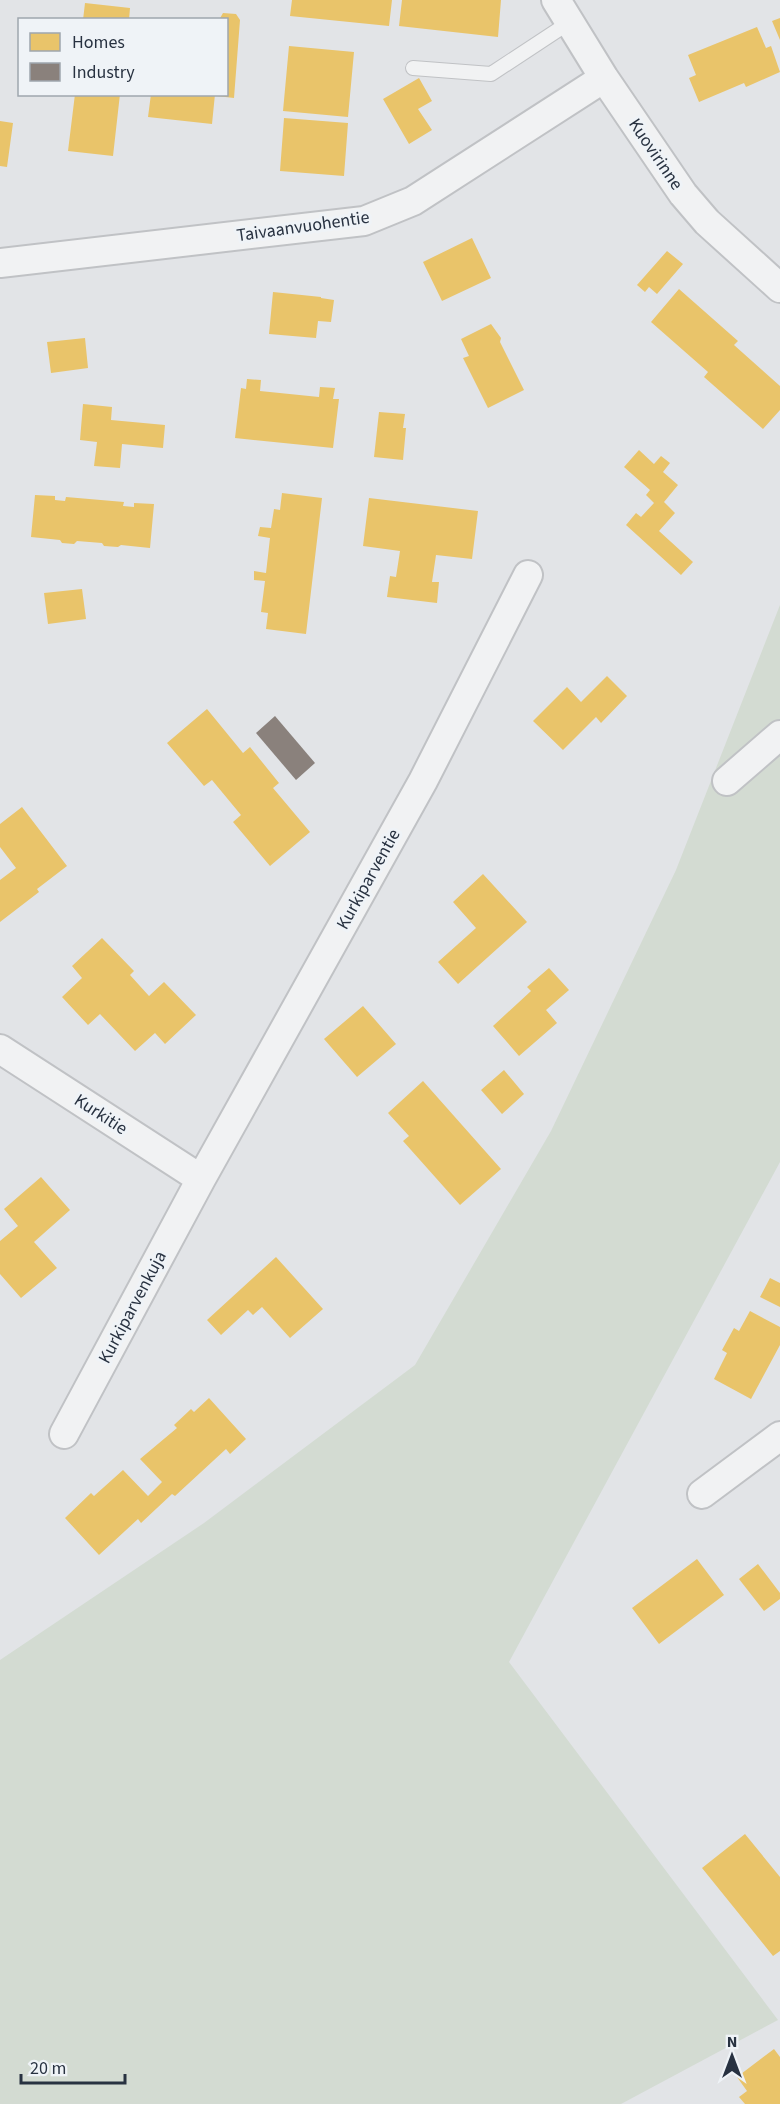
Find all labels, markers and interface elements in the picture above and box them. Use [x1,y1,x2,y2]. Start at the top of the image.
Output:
legend [18,18,228,96]
text: Homes [72,30,125,55]
text: Industry [72,60,135,85]
street label: Kuovirinne [622,113,689,195]
street label: Taivaanvuohentie [235,205,371,248]
street label: Kurkiparventie [330,824,406,934]
street label: Kurkitie [69,1088,132,1141]
street label: Kurkiparvenkuja [92,1247,173,1368]
north arrow [702,2026,762,2086]
text: N [727,2031,737,2053]
scale bar [21,2047,124,2085]
text: 20 m [30,2056,66,2081]

